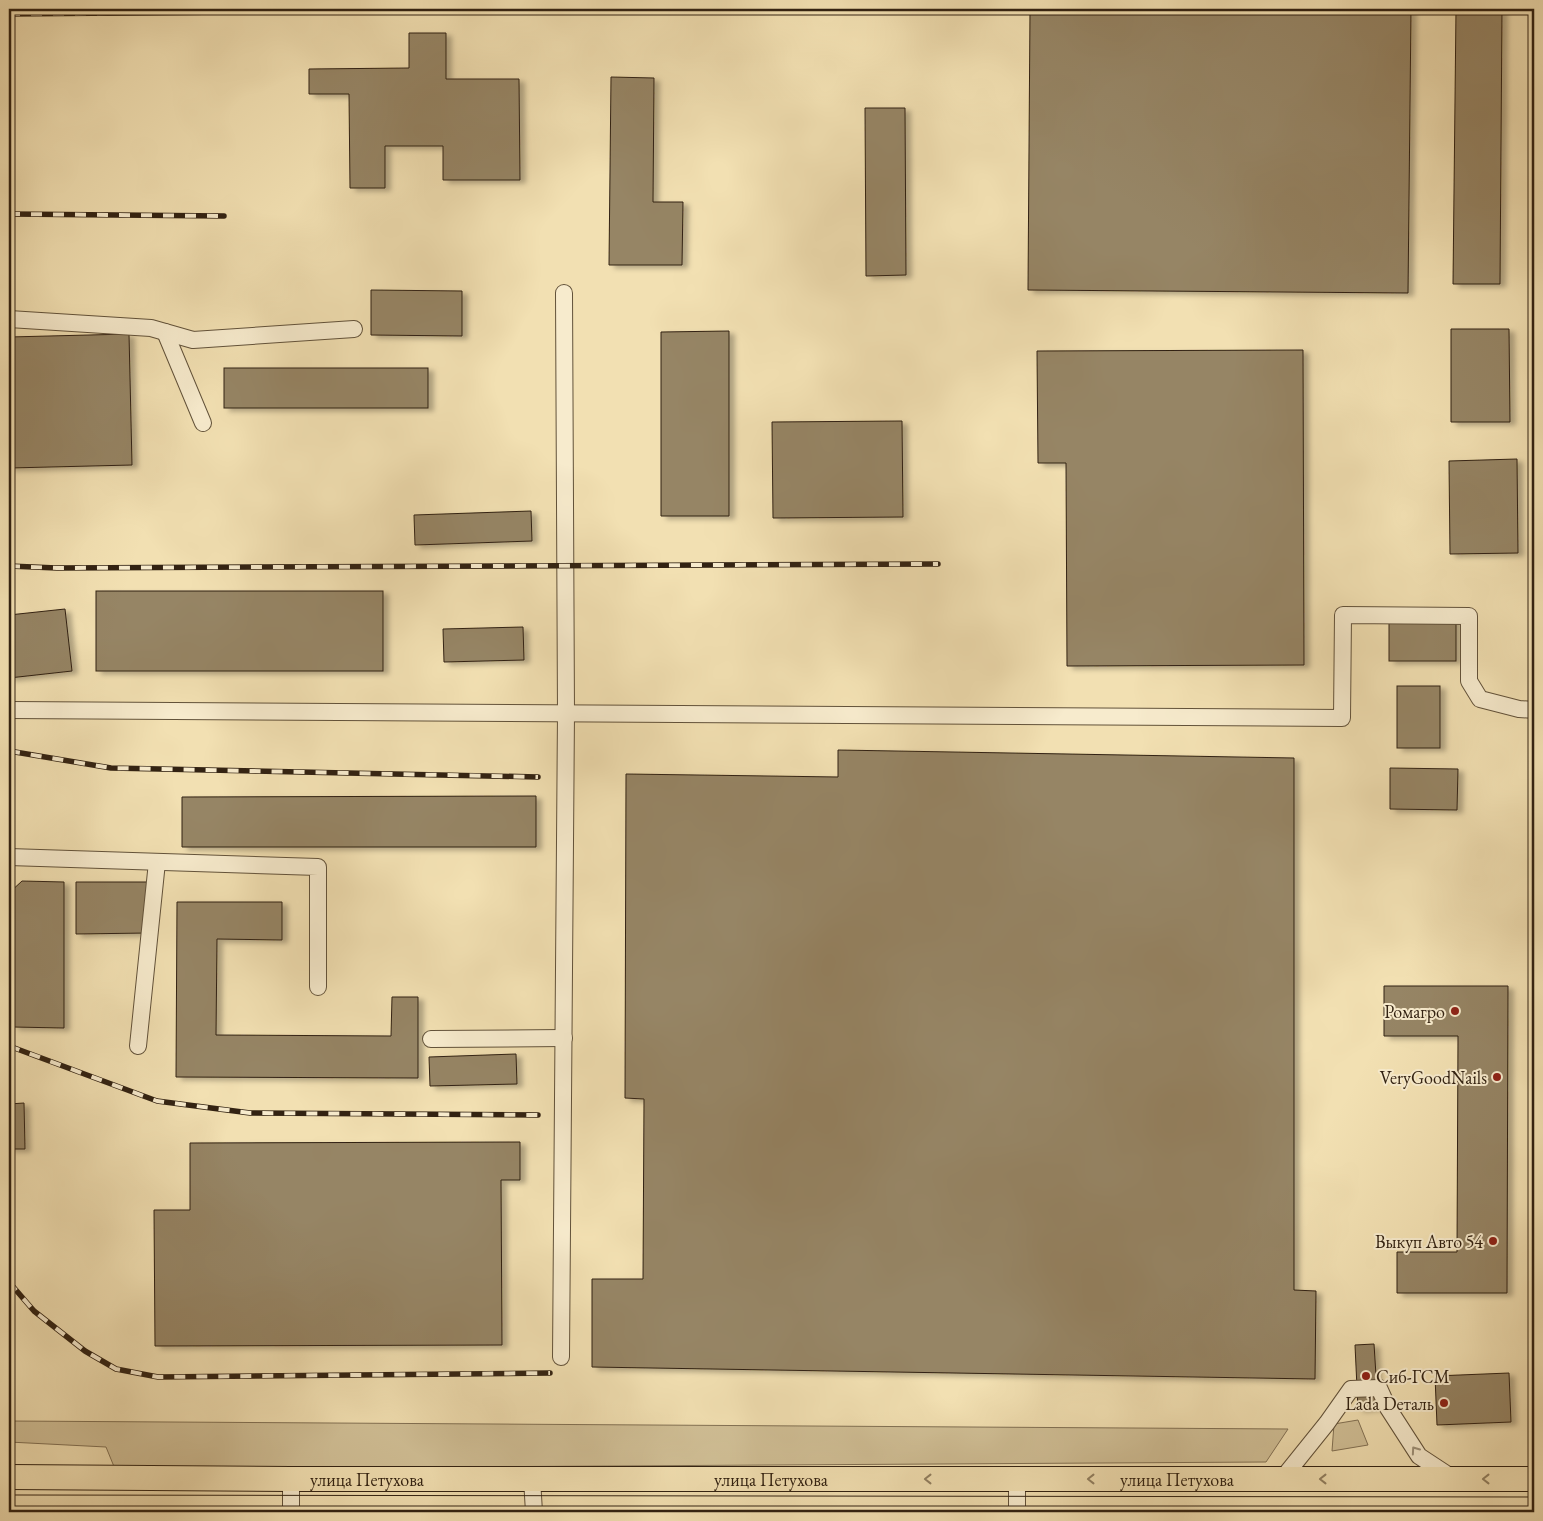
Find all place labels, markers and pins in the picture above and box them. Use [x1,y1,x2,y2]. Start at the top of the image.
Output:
place label: Ромагро [1384,1000,1445,1023]
marker: Ромагро [1449,1005,1461,1017]
place label: VeryGoodNails [1380,1066,1487,1089]
marker: VeryGoodNails [1491,1071,1503,1083]
place label: Выкуп Авто 54 [1375,1230,1483,1253]
marker: Выкуп Авто 54 [1487,1235,1499,1247]
place label: Сиб-ГСМ [1376,1365,1450,1388]
marker: Сиб-ГСМ [1360,1370,1372,1382]
place label: Lada Dеталь [1345,1392,1434,1415]
marker: Lada Dеталь [1438,1397,1450,1409]

